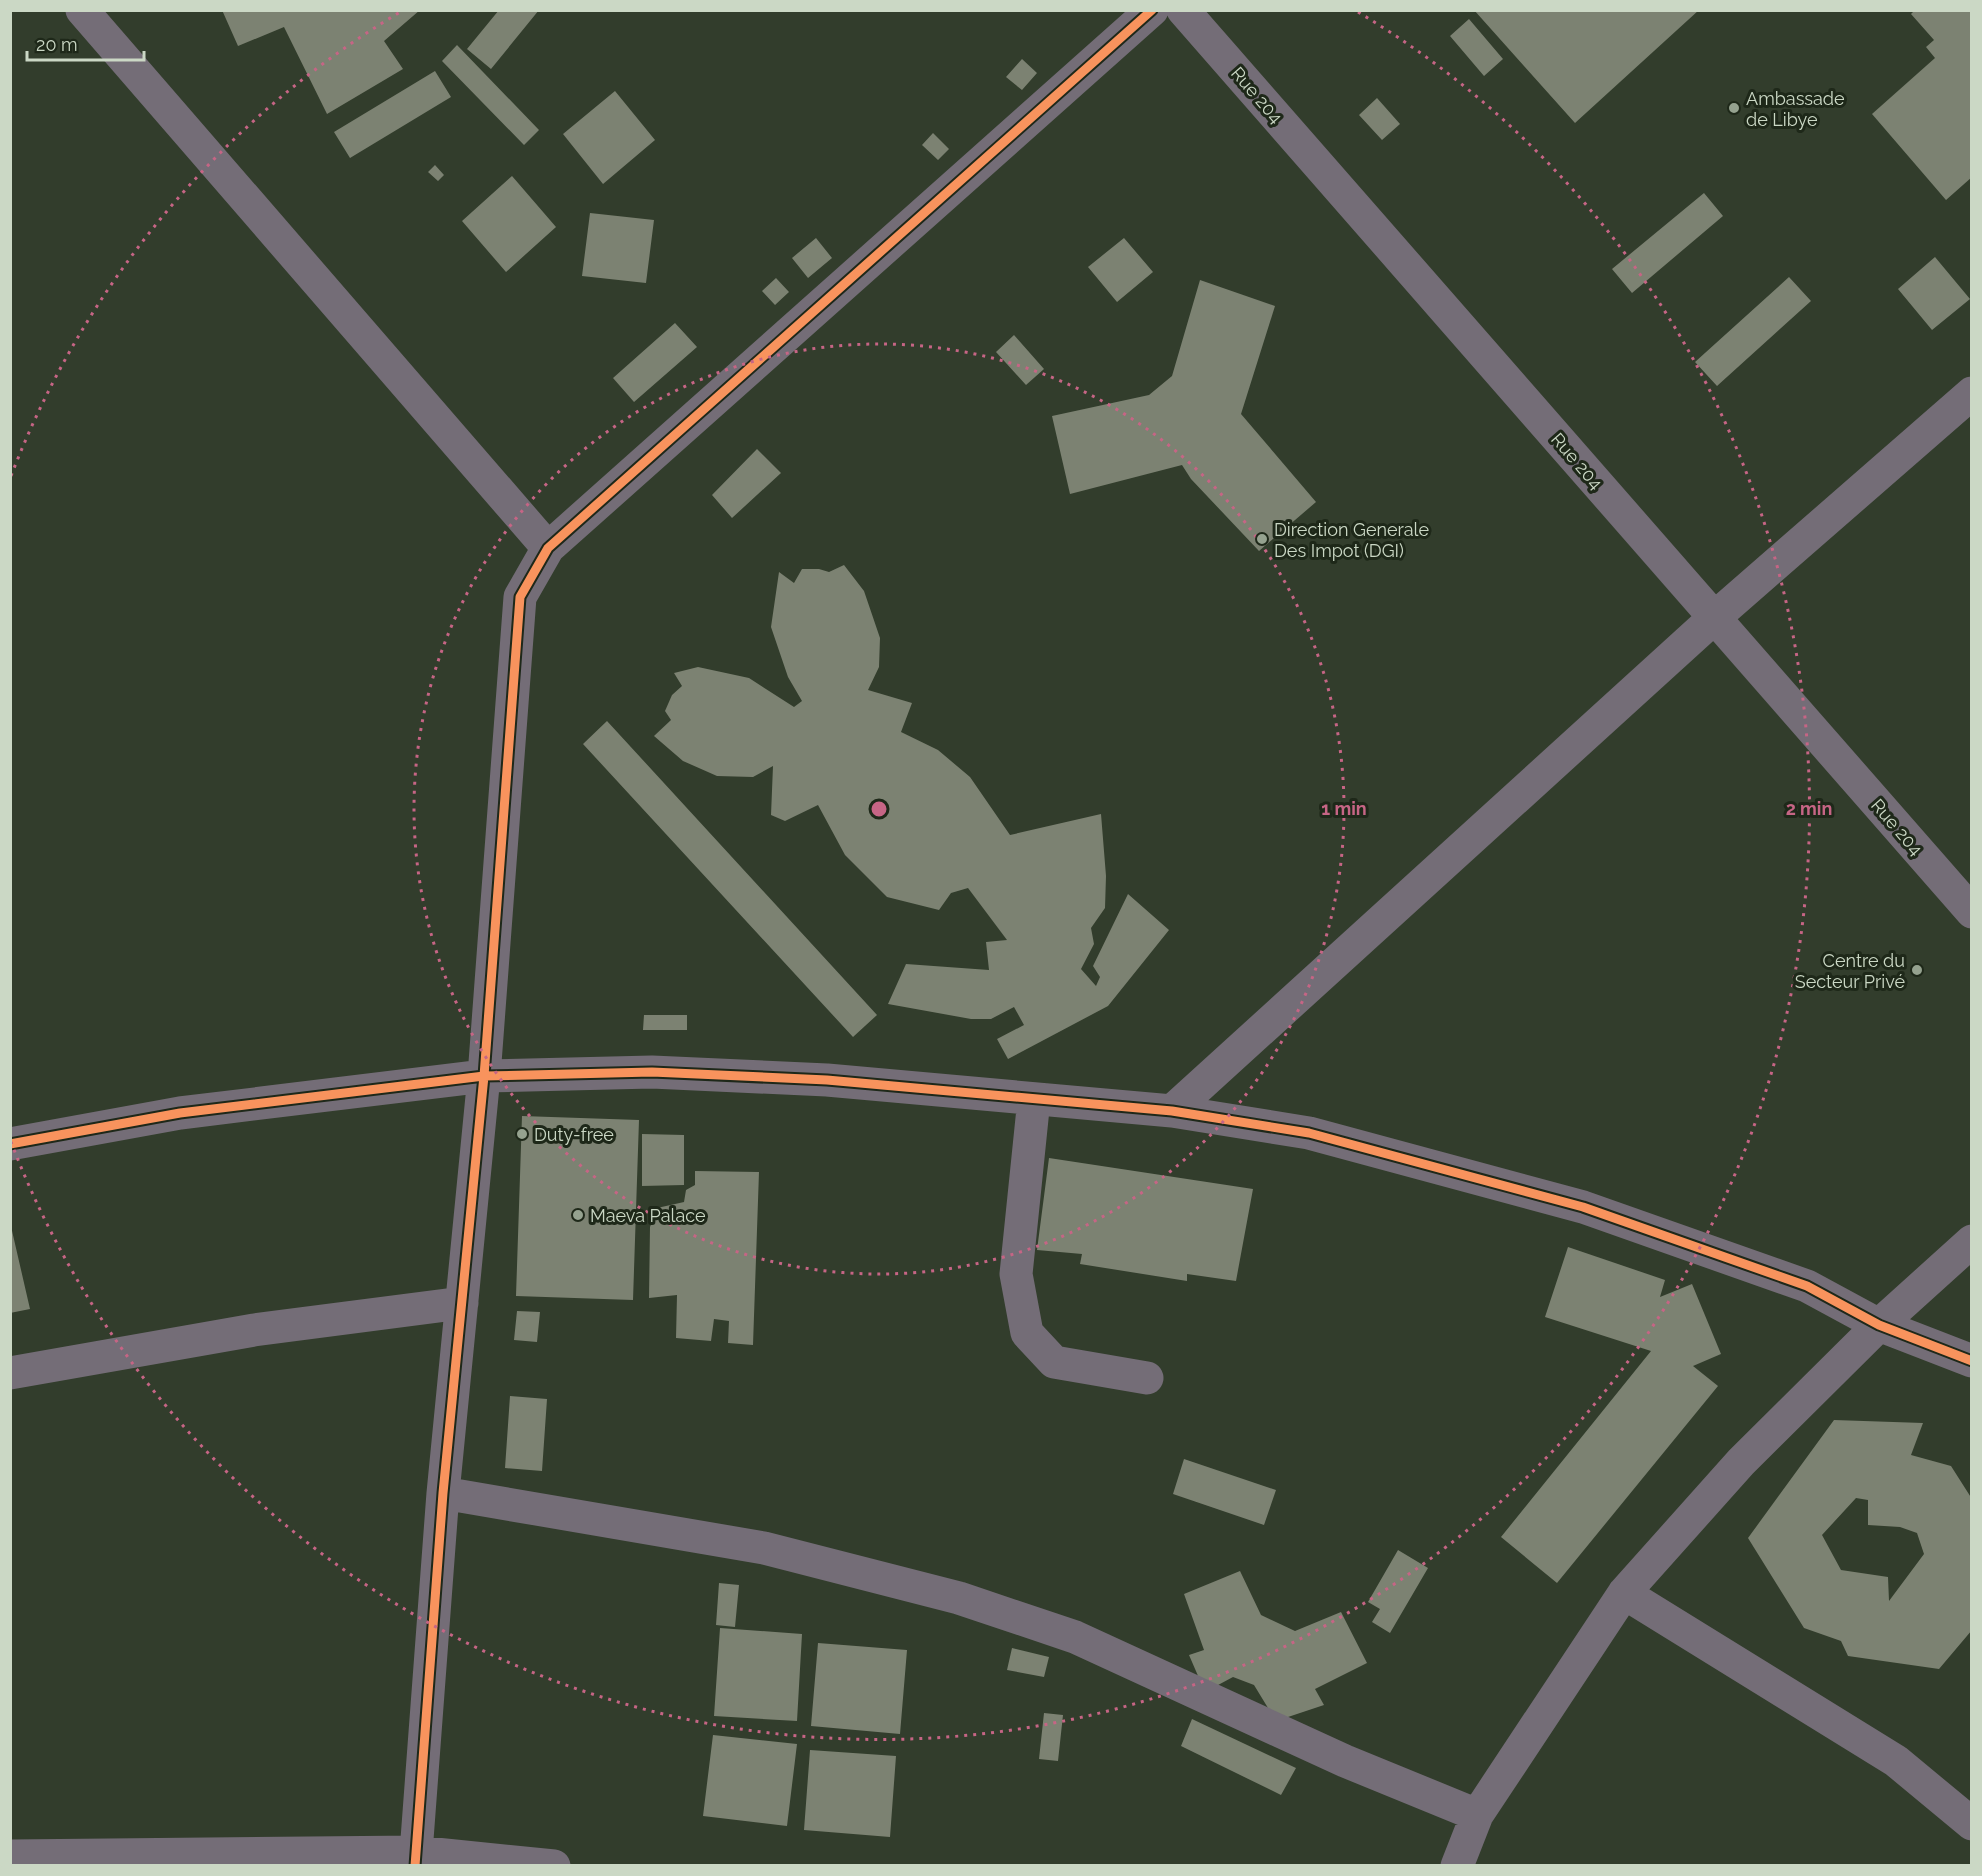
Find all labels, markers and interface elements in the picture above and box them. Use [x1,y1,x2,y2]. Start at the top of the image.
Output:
scale bar [27,24,144,62]
text: 20 m [36,34,78,55]
street label: Rue 204 [1227,63,1287,128]
place label: Ambassade de Libye [1746,88,1845,130]
marker: Ambassade de Libye [1727,101,1741,115]
street label: Rue 204 [1547,429,1607,494]
place label: Direction Generale Des Impot (DGI) [1274,519,1430,561]
marker: Direction Generale Des Impot (DGI) [1255,532,1269,546]
street label: Rue 204 [1867,795,1927,860]
text: 1 min [1321,798,1367,819]
text: 2 min [1786,798,1832,819]
centre of rings [869,799,889,819]
place label: Centre du Secteur Privé [1795,950,1905,992]
marker: Centre du Secteur Privé [1910,963,1924,977]
place label: Duty-free [534,1124,614,1145]
marker: Duty-free [515,1127,529,1141]
place label: Maeva Palace [590,1205,706,1226]
marker: Maeva Palace [571,1208,585,1222]

